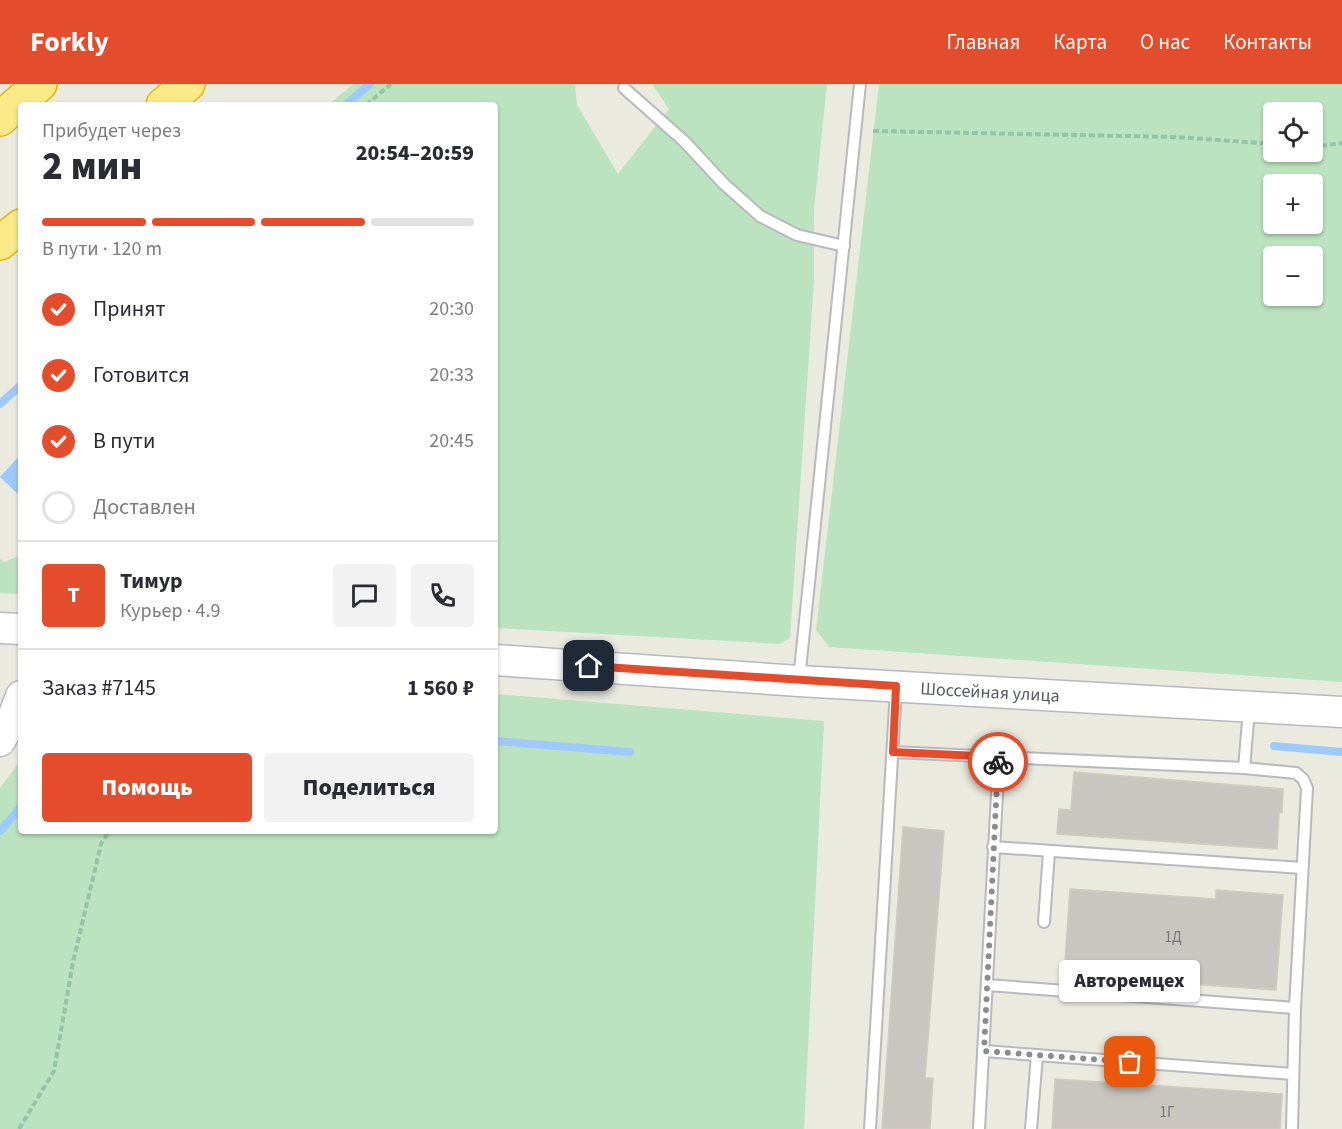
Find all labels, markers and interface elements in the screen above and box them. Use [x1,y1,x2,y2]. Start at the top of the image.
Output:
text: Forkly [30,22,109,62]
text: Главная [947,27,1020,57]
text: Карта [1053,27,1107,57]
text: О нас [1140,27,1190,57]
text: Контакты [1223,27,1312,57]
map controls [1263,102,1323,306]
button: locate [1263,102,1323,162]
text: Прибудет через [42,117,181,145]
text: 20:54–20:59 [356,137,474,169]
text: 2 мин [42,139,142,195]
button: + [1263,174,1323,234]
text: В пути · 120 m [42,235,162,263]
button: − [1263,246,1323,306]
icon: check [42,293,75,326]
text: Принят [93,293,166,325]
text: 20:30 [429,295,474,323]
icon: check [42,359,75,392]
text: Готовится [93,359,190,391]
text: 20:33 [429,361,474,389]
icon: check [42,425,75,458]
text: В пути [93,425,155,457]
text: 20:45 [429,427,474,455]
text: Доставлен [93,491,196,523]
button: chat [333,564,396,627]
button: phone [411,564,474,627]
text: Тимур [120,565,183,597]
text: Т [67,579,80,611]
text: Курьер · 4.9 [120,597,220,625]
pin [563,640,614,691]
icon: home [572,649,605,682]
text: Заказ #7145 [42,672,156,704]
text: 1 560 ₽ [407,672,474,704]
street label: Шоссейная улица [920,676,1060,709]
courier [968,732,1028,792]
icon: bike [982,746,1015,779]
button: Помощь [42,753,252,822]
button: Поделиться [264,753,474,822]
house number: 1Д [1164,927,1182,948]
callout: Авторемцех [1060,960,1200,1002]
text: Авторемцех [1074,967,1185,995]
pin [1104,1036,1155,1087]
icon: bag [1113,1045,1146,1078]
house number: 1Г [1160,1102,1175,1123]

